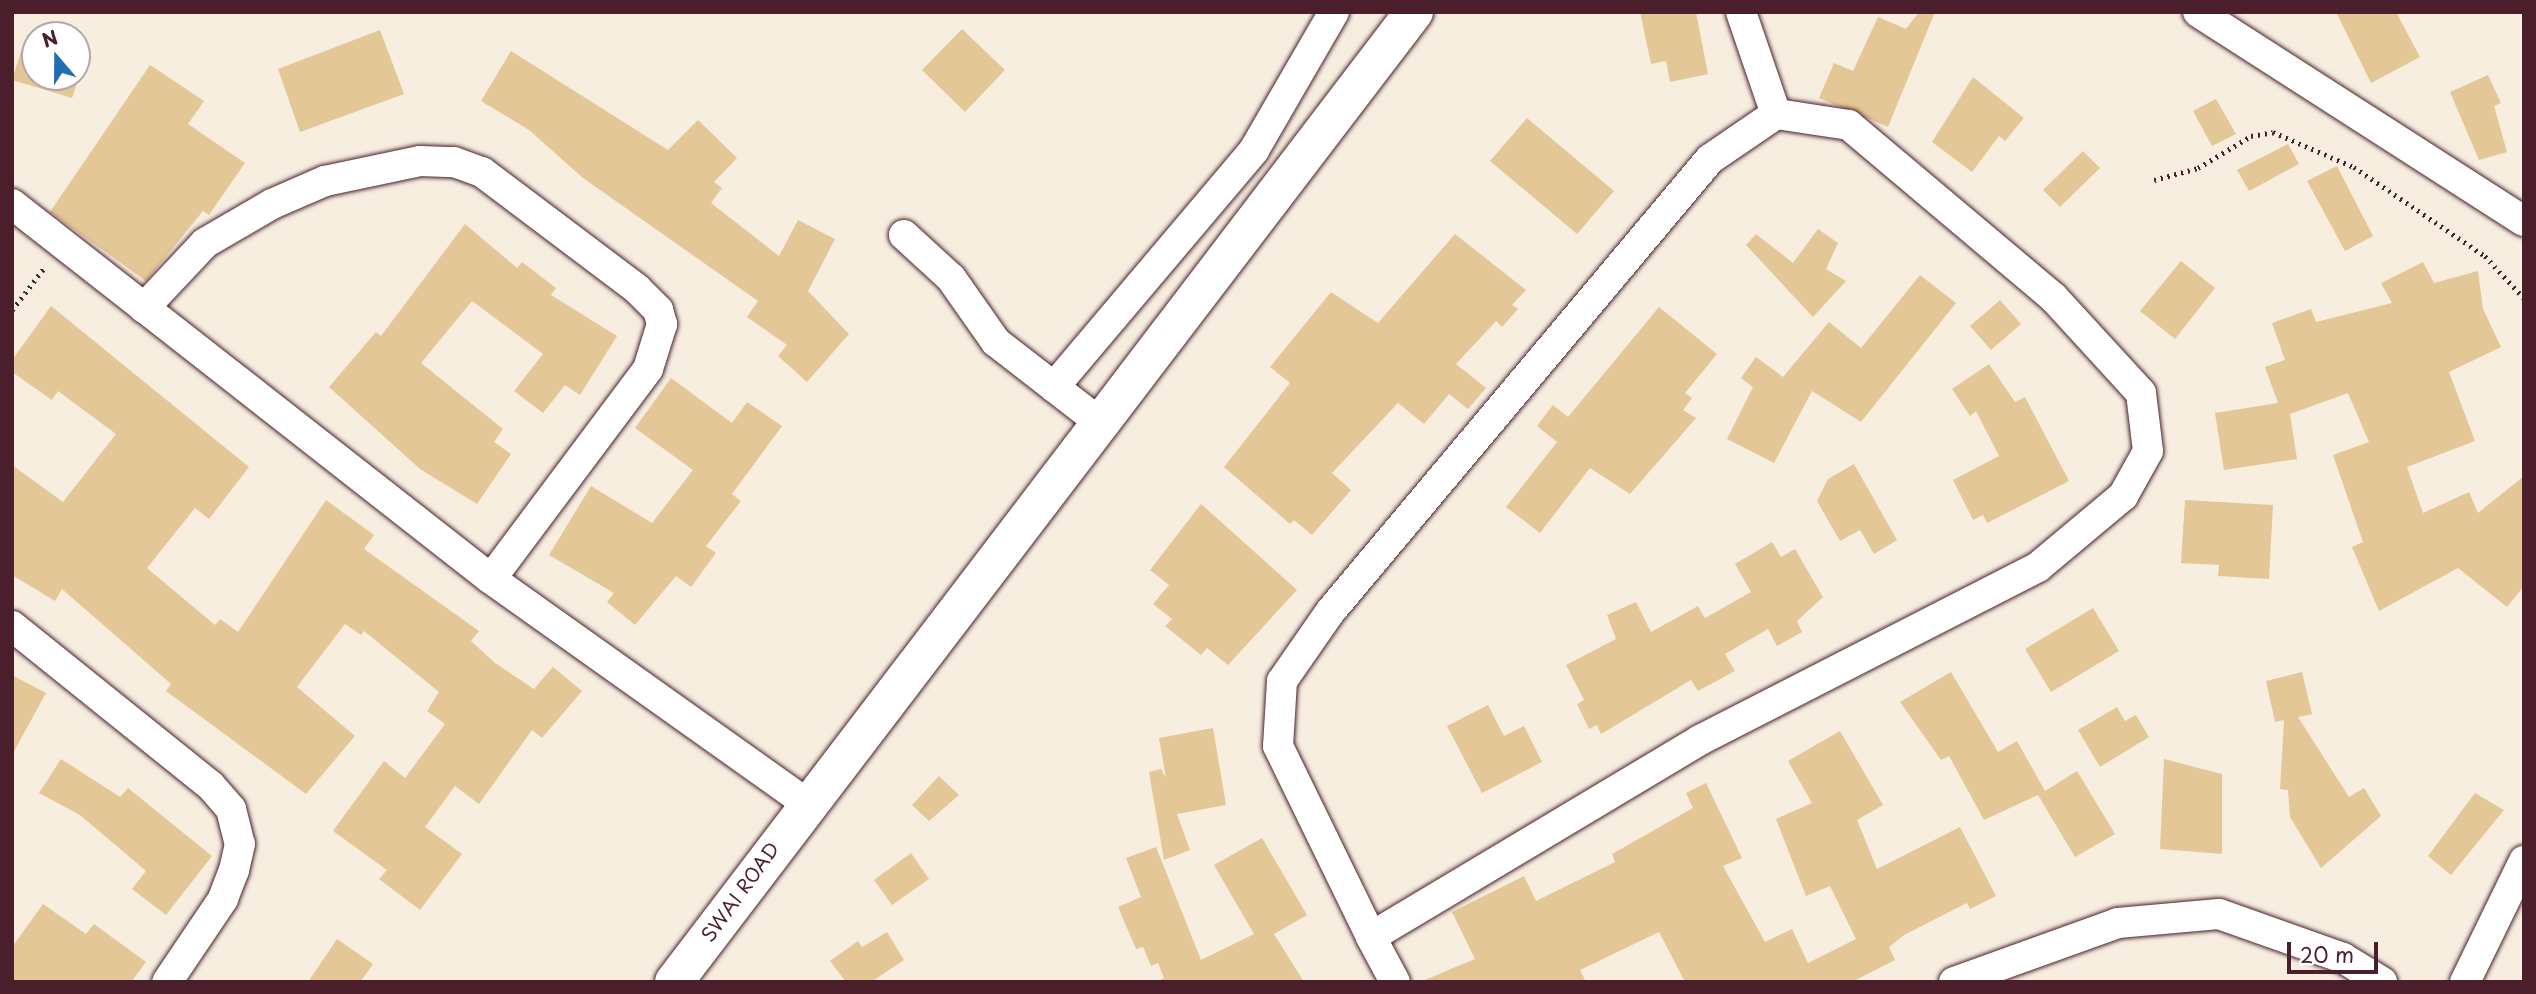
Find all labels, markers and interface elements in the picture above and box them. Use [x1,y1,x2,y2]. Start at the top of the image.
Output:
north arrow [21,21,91,91]
text: N [38,22,61,54]
street label: SWAI ROAD [697,838,783,946]
scale bar [2291,928,2382,972]
text: 20 m [2300,938,2354,970]

